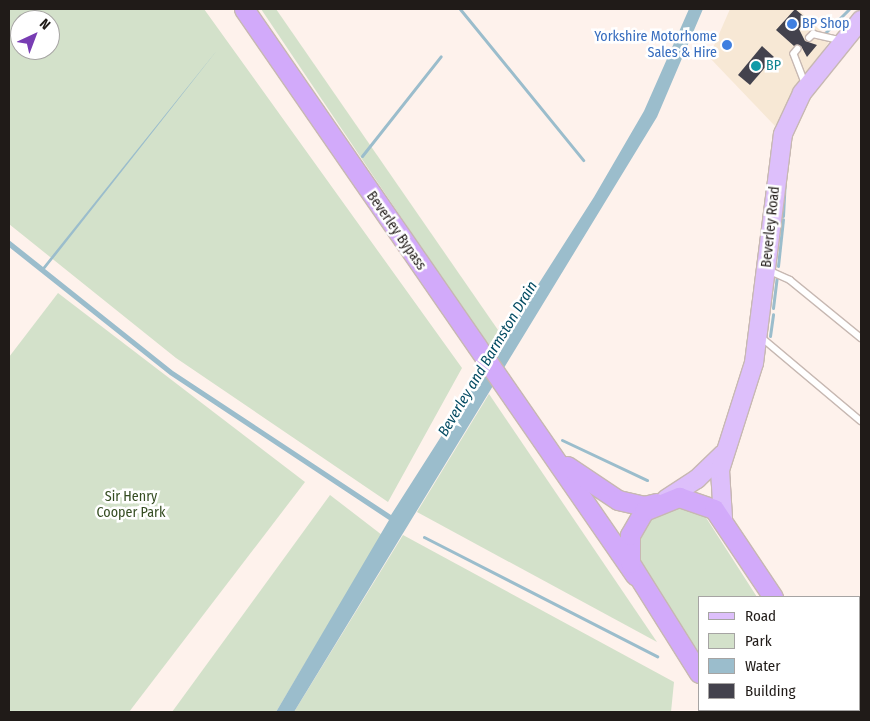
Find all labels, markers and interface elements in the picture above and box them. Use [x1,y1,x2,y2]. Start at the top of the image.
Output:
north arrow [10,10,60,60]
text: N [36,15,54,33]
place label: BP Shop [802,16,849,32]
marker: BP Shop [786,18,798,30]
place label: Yorkshire Motorhome Sales & Hire [594,29,717,62]
marker: Yorkshire Motorhome Sales & Hire [721,39,733,51]
place label: BP [766,58,781,74]
marker: BP [750,60,762,72]
street label: Beverley Road [758,186,784,268]
street label: Beverley Bypass [363,188,429,274]
water label: Beverley and Barmston Drain [434,278,542,440]
park label: Sir Henry Cooper Park [97,489,165,522]
legend [698,596,860,711]
text: Road [745,607,776,625]
text: Park [745,632,772,650]
text: Water [745,657,780,675]
text: Building [745,682,796,700]

